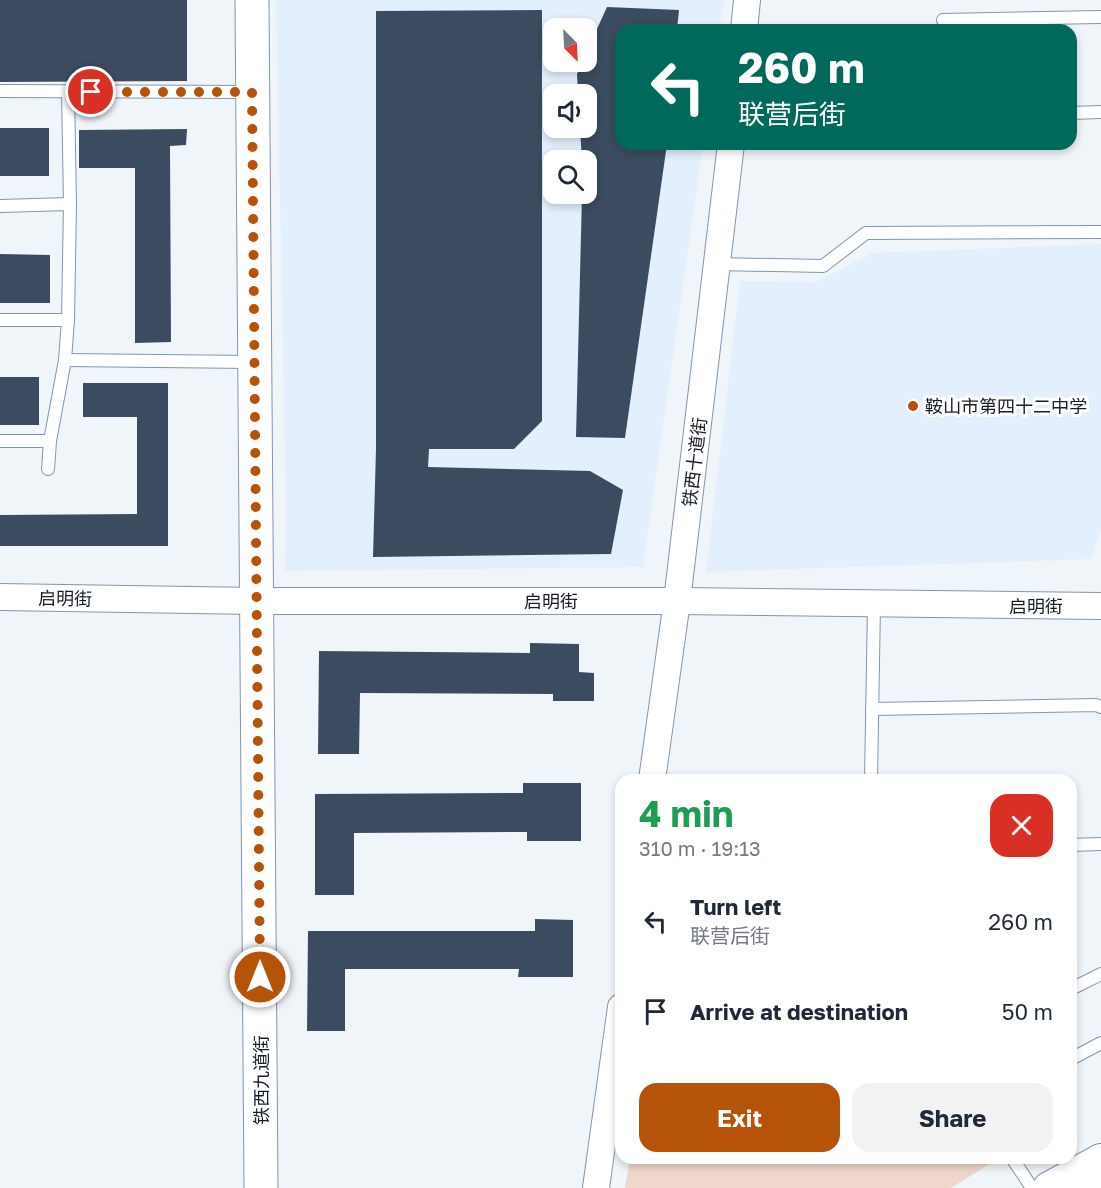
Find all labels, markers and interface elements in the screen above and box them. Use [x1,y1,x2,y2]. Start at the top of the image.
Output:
north arrow [543,18,597,72]
map controls [543,18,597,204]
text: 260 m [738,42,865,92]
icon: left [639,48,717,126]
pin [65,66,116,117]
icon: arrive [74,75,107,108]
button: sound [543,84,597,138]
text: 联营后街 [738,98,846,130]
button: search [543,150,597,204]
place label: 鞍山市第四十二中学 [925,395,1087,417]
marker: 鞍山市第四十二中学 [906,399,920,413]
street label: 铁西十道街 [678,416,710,508]
street label: 启明街 [38,587,92,609]
street label: 启明街 [524,590,578,612]
street label: 启明街 [1009,595,1063,617]
text: 4 min [639,792,734,835]
button: close [990,794,1053,857]
text: 310 m · 19:13 [639,836,761,860]
text: Turn left [690,893,781,920]
icon: left [639,905,672,938]
text: 260 m [988,908,1053,935]
text: 联营后街 [690,923,770,947]
position arrow [228,945,292,1009]
icon: arrive [639,995,672,1028]
text: Arrive at destination [690,998,908,1025]
text: 50 m [1002,998,1053,1025]
street label: 铁西九道街 [250,1035,272,1125]
button: Exit [639,1083,840,1152]
button: Share [852,1083,1053,1152]

